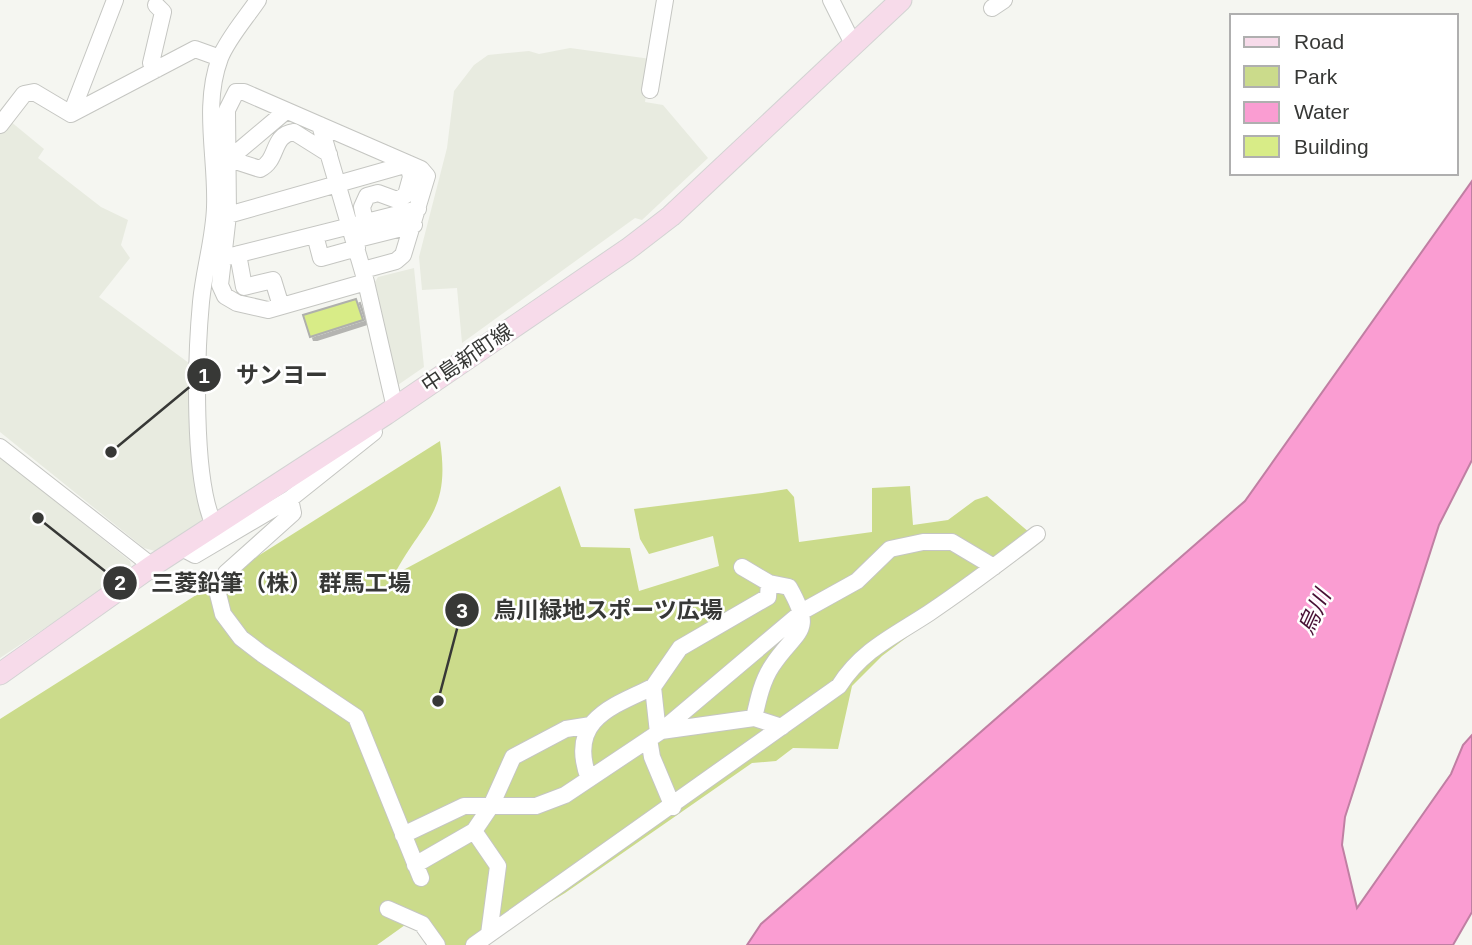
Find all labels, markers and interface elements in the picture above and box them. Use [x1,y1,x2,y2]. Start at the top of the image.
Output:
legend [1230,14,1458,175]
text: Road [1294,30,1344,53]
text: Park [1294,65,1338,88]
text: Water [1294,100,1349,123]
text: Building [1294,135,1369,158]
street label: 中島新町線 [417,319,517,396]
callout: サンヨー [187,353,342,397]
text: サンヨー [236,362,328,388]
text: 1 [198,364,210,387]
callout: 三菱鉛筆（株） 群馬工場 [102,561,424,605]
text: 三菱鉛筆（株） 群馬工場 [151,570,411,596]
text: 2 [114,571,126,594]
water label: 烏川 [1292,583,1337,638]
callout: 烏川緑地スポーツ広場 [444,588,737,632]
text: 烏川緑地スポーツ広場 [493,597,723,623]
text: 3 [456,599,468,622]

